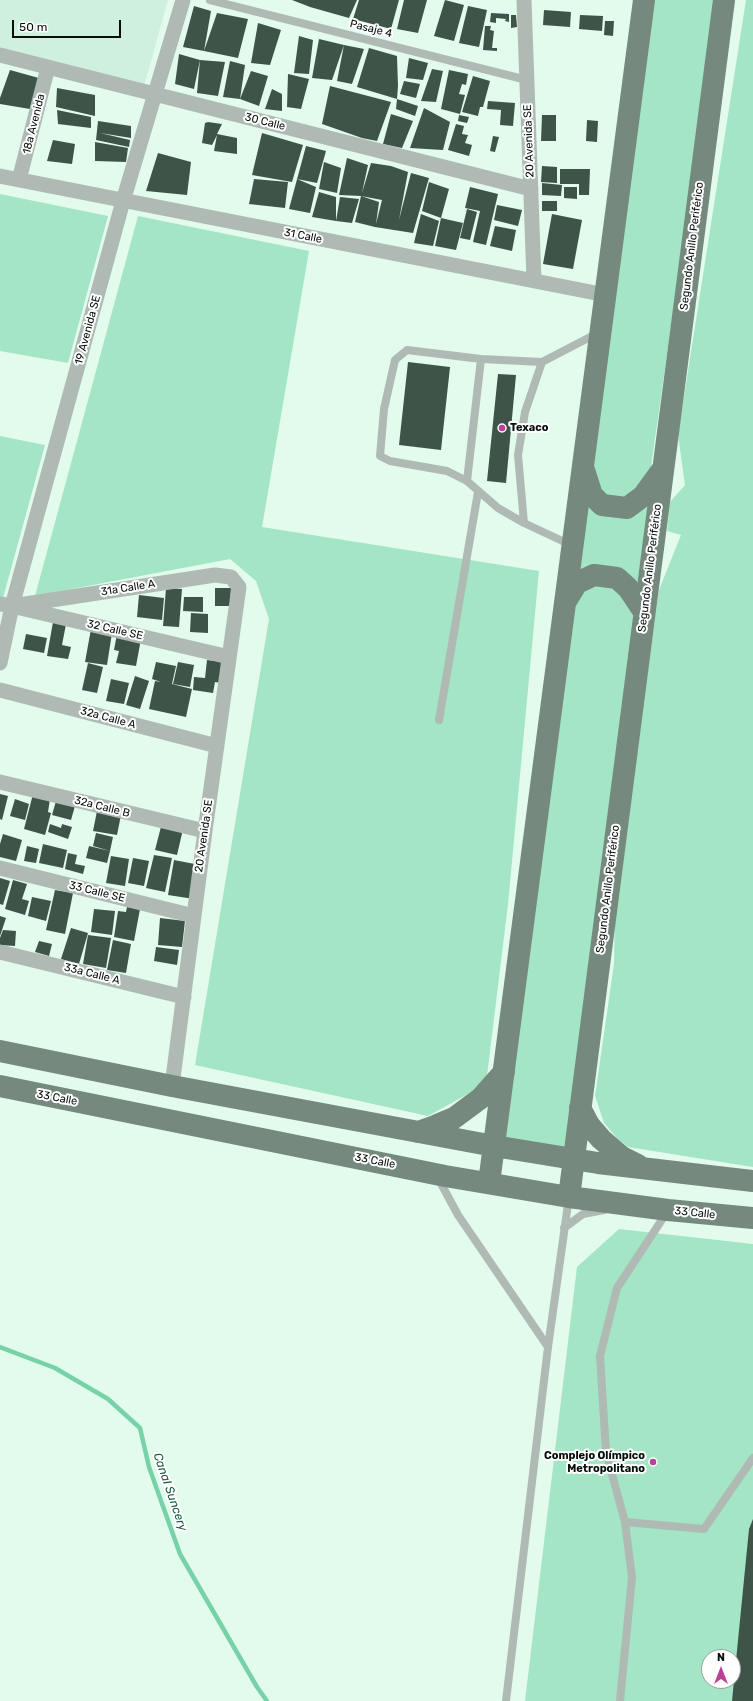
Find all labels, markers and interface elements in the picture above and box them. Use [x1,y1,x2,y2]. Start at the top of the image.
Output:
scale bar [14,12,123,38]
street label: Pasaje 4 [348,17,394,41]
text: 50 m [19,20,47,34]
street label: 18a Avenida [20,93,48,155]
street label: 20 Avenida SE [521,104,537,178]
street label: 30 Calle [243,111,287,133]
street label: Segundo Anillo Periférico [678,181,706,311]
street label: 31 Calle [283,226,323,246]
street label: 19 Avenida SE [72,294,104,366]
place label: Texaco [510,421,548,435]
marker: Texaco [497,423,507,433]
street label: Segundo Anillo Periférico [636,503,664,633]
street label: 31a Calle A [100,577,156,599]
street label: 32 Calle SE [86,617,144,643]
street label: 32a Calle A [79,704,137,732]
street label: 32a Calle B [73,794,131,820]
street label: 20 Avenida SE [192,799,216,873]
street label: Segundo Anillo Periférico [594,824,622,954]
street label: 33 Calle SE [68,879,126,905]
street label: 33a Calle A [63,961,121,987]
street label: 33 Calle [36,1088,78,1108]
street label: 33 Calle [354,1151,396,1171]
street label: 33 Calle [674,1204,716,1222]
place label: Complejo Olímpico Metropolitano [544,1449,645,1475]
water label: Canal Suncery [150,1451,190,1533]
marker: Complejo Olímpico Metropolitano [648,1457,658,1467]
north arrow [701,1649,741,1689]
text: N [717,1651,725,1664]

